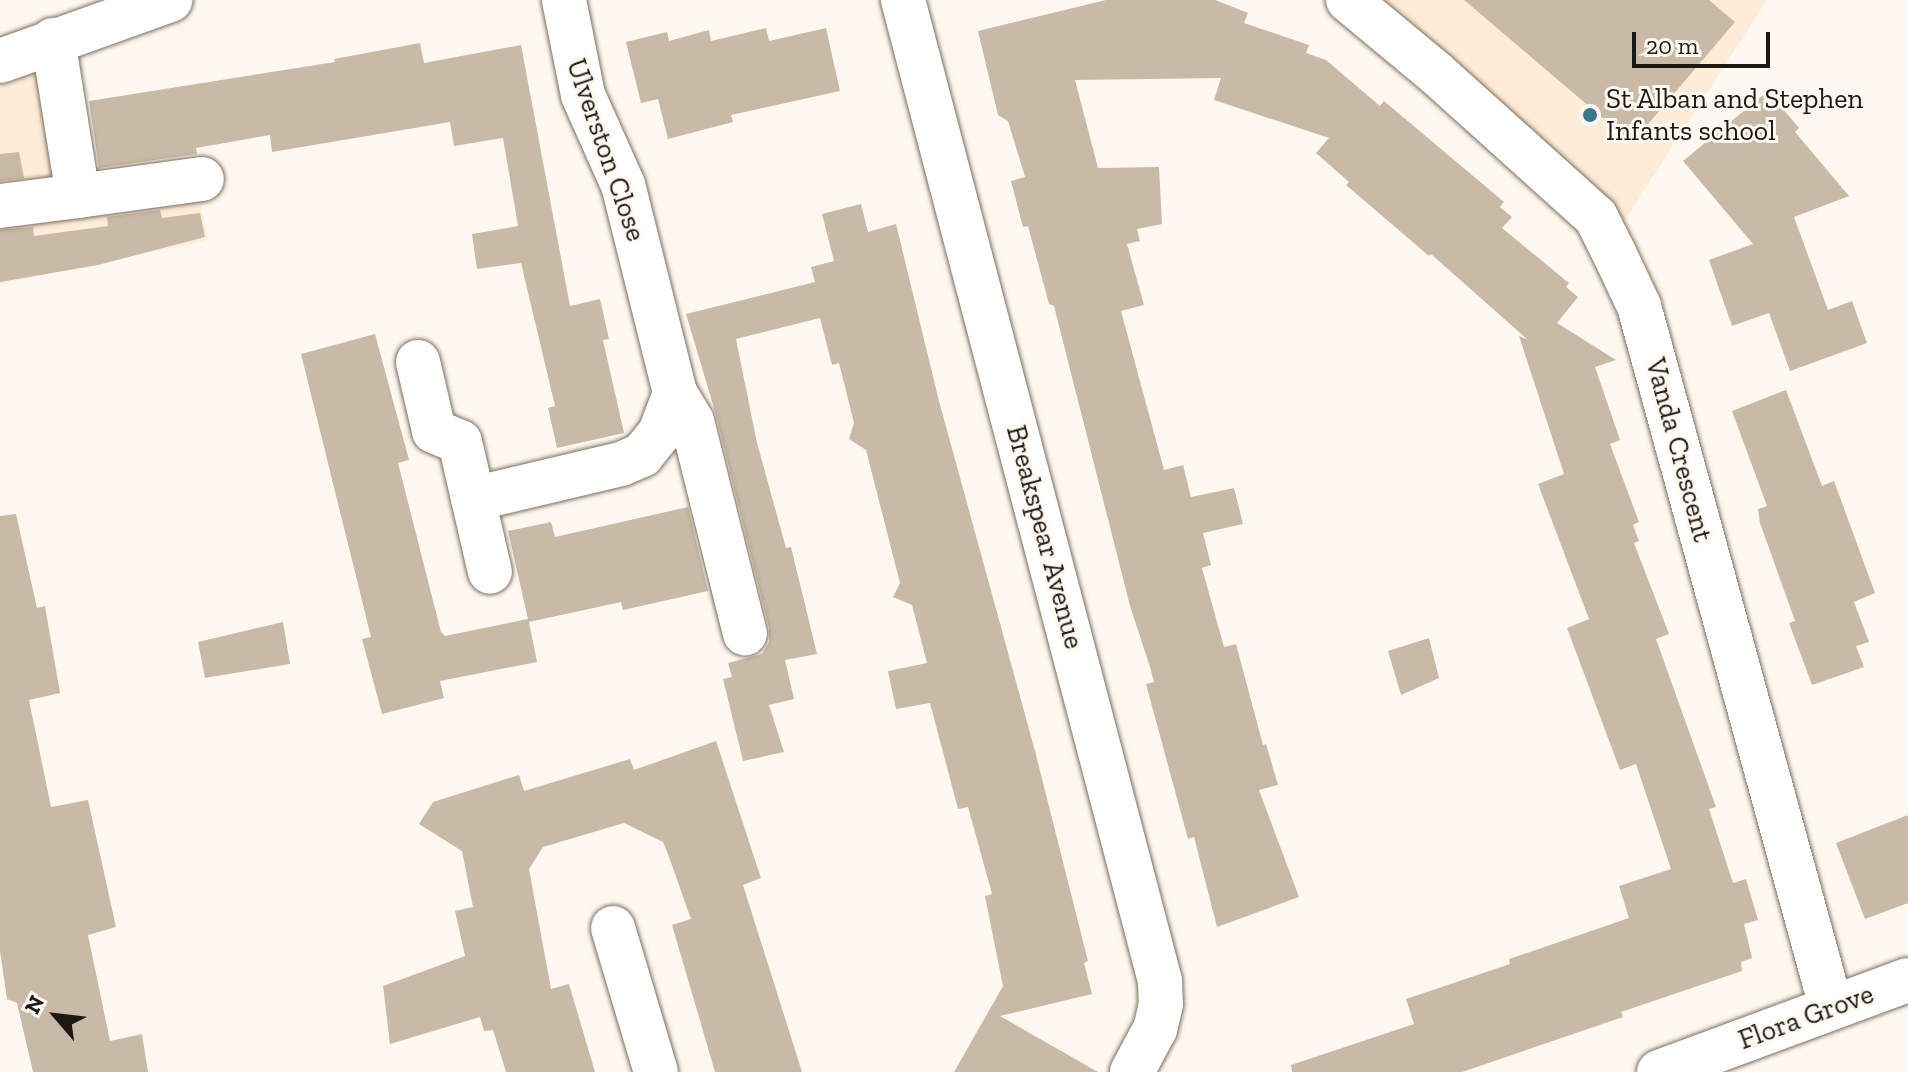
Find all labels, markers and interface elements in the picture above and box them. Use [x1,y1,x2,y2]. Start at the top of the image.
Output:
scale bar [1636,16,1774,66]
text: 20 m [1646,31,1698,60]
street label: Ulverston Close [559,54,653,246]
place label: St Alban and Stephen Infants school [1606,82,1864,148]
marker: St Alban and Stephen Infants school [1581,106,1599,124]
street label: Vanda Crescent [1638,354,1720,546]
street label: Breakspear Avenue [999,421,1091,653]
north arrow [16,976,96,1056]
street label: Flora Grove [1734,977,1878,1057]
text: N [19,991,50,1018]

